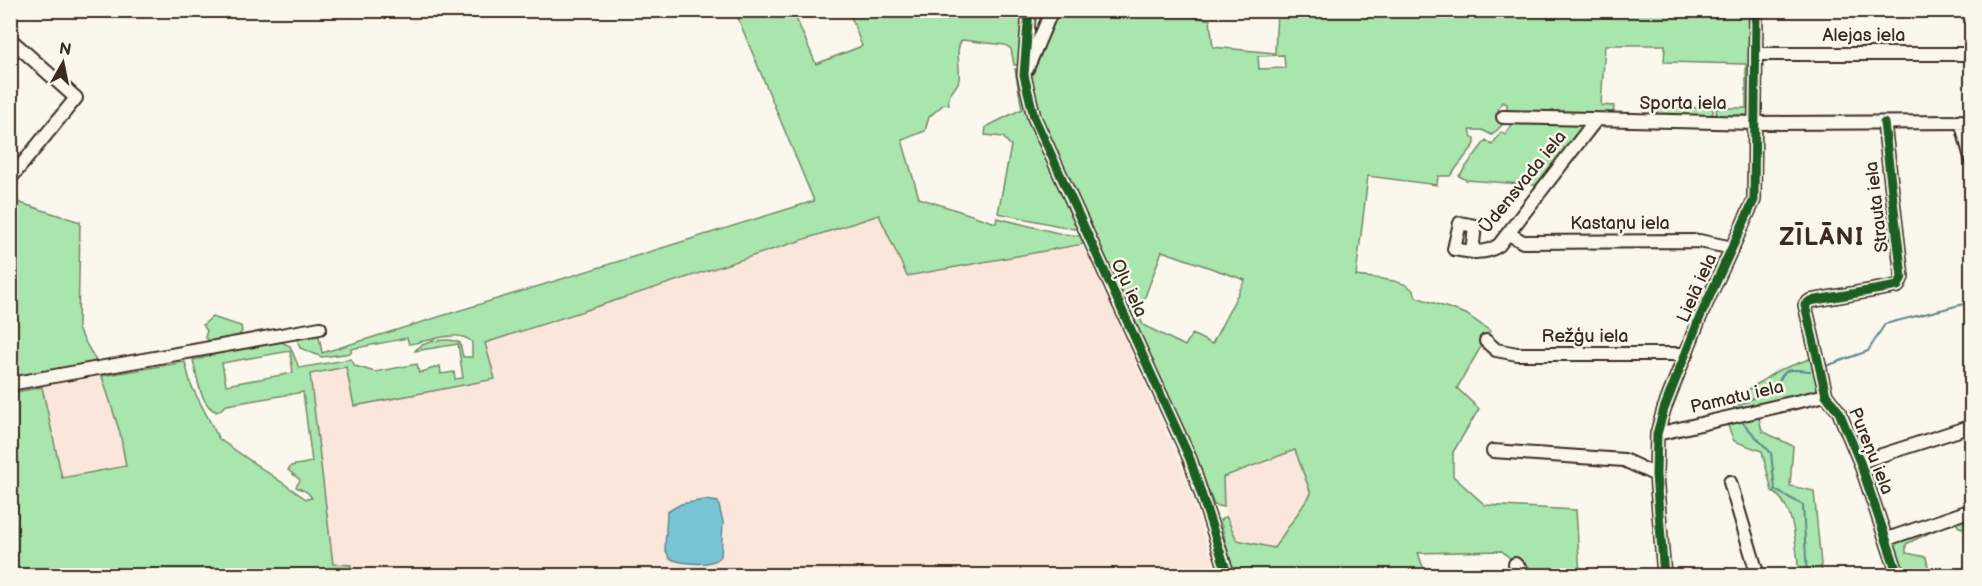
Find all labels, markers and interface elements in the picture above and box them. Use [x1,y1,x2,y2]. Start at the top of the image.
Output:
street label: Alejas iela [1823,25,1905,46]
north arrow [33,33,93,93]
text: N [58,39,73,60]
street label: Sporta iela [1639,93,1727,114]
street label: Ūdensvada iela [1475,126,1571,238]
street label: Strauta iela [1861,160,1893,254]
street label: Kastaņu iela [1570,213,1670,234]
district label: ZĪLĀNI [1779,222,1865,252]
street label: Lielā iela [1673,250,1721,326]
street label: Oļu iela [1106,256,1152,320]
street label: Režģu iela [1542,326,1628,347]
street label: Pamatu iela [1688,376,1786,418]
street label: Pureņu iela [1844,404,1898,498]

